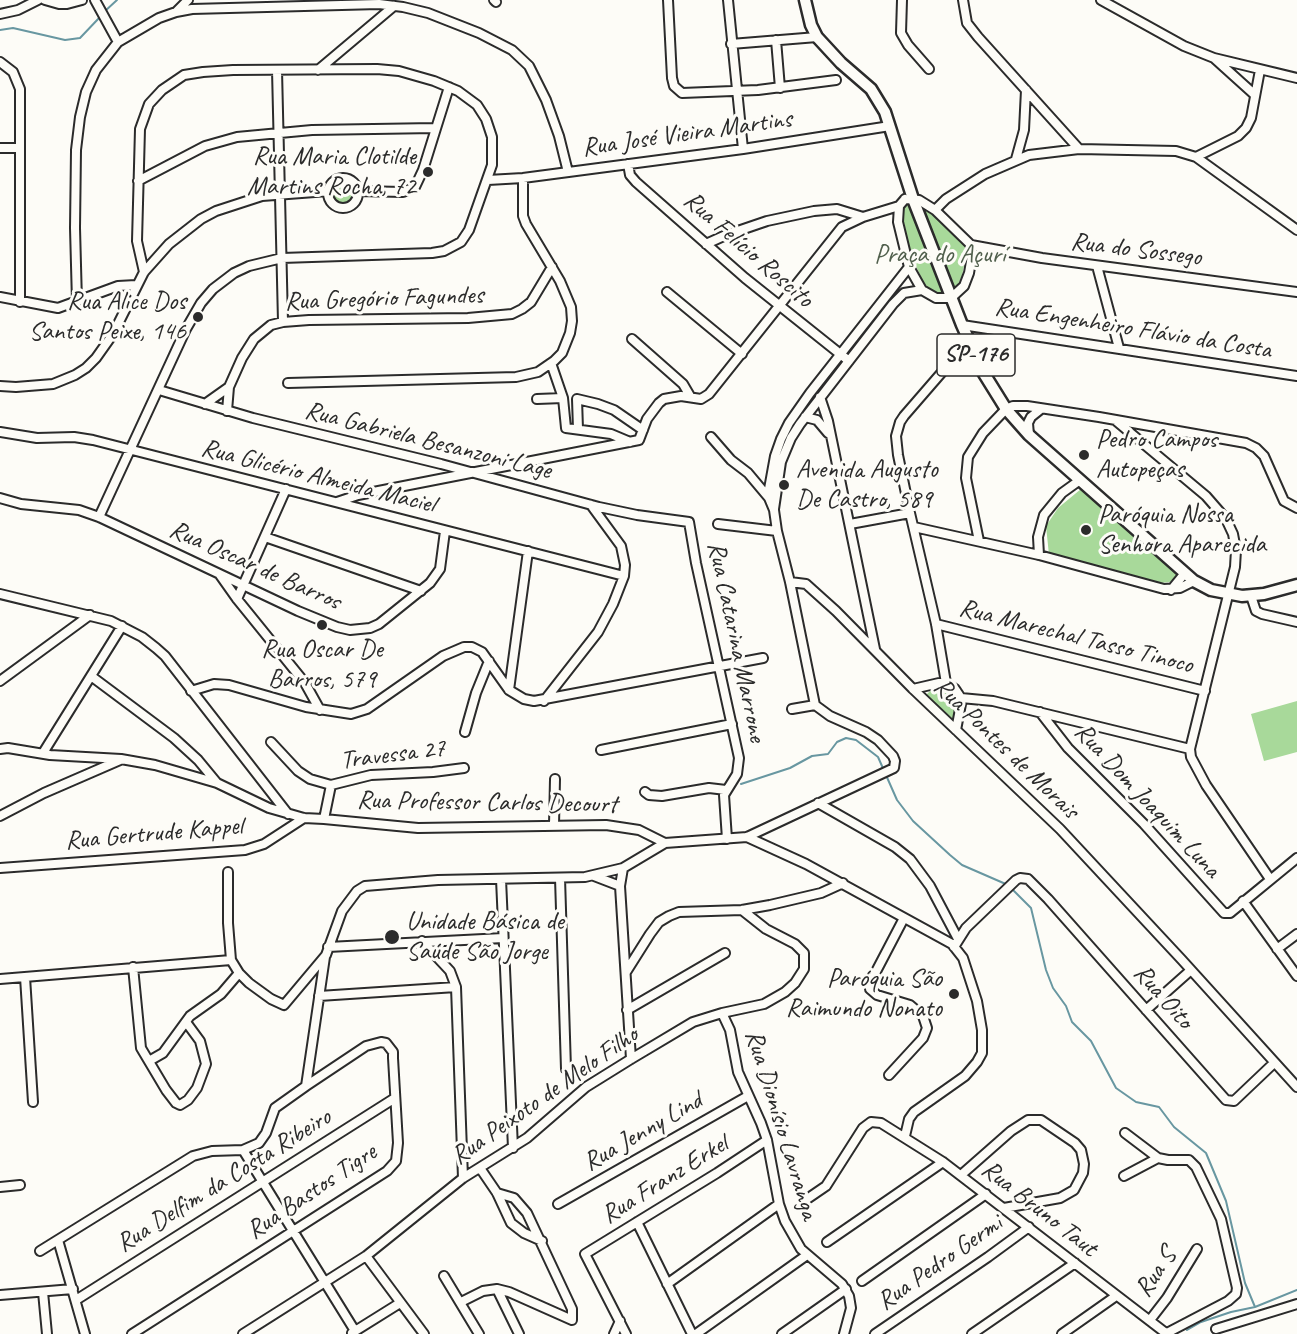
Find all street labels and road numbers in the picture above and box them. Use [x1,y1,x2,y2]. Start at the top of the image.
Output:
street label: Rua José Vieira Martins [580,104,794,164]
street label: Rua Felício Roscito [677,185,819,315]
street label: Rua do Sossego [1069,227,1203,273]
street label: Rua Gregório Fagundes [284,280,484,318]
street label: Rua Engenheiro Flávio da Costa [993,292,1273,366]
road number: SP-176 [937,334,1015,376]
street label: Rua Gabriela Besanzoni Lage [302,395,554,487]
street label: Rua Glicério Almeida Maciel [198,433,438,521]
street label: Rua Oscar de Barros [164,514,346,618]
street label: Rua Catarina Marrone [700,539,772,745]
street label: Rua Marechal Tasso Tinoco [956,593,1196,681]
street label: Rua Pontes de Morais [927,672,1085,826]
street label: Rua Dom Joaquim Luna [1067,717,1227,885]
street label: Travessa 27 [339,733,447,777]
street label: Rua Professor Carlos Decourt [357,785,617,821]
street label: Rua Gertrude Kappel [64,811,244,857]
street label: Rua Oito [1126,958,1200,1036]
street label: Rua Peixoto de Melo Filho [445,1020,645,1172]
street label: Rua Dionísio Lavranga [737,1026,825,1224]
street label: Rua Jenny Lind [578,1085,708,1179]
street label: Rua Delfim da Costa Ribeiro [111,1102,337,1260]
street label: Rua Franz Erkel [596,1129,734,1231]
street label: Rua Bastos Tigre [241,1137,383,1247]
street label: Rua Bruno Taut [975,1154,1103,1264]
street label: Rua Pedro Germi [871,1208,1009,1318]
street label: Rua S [1128,1243,1184,1303]

